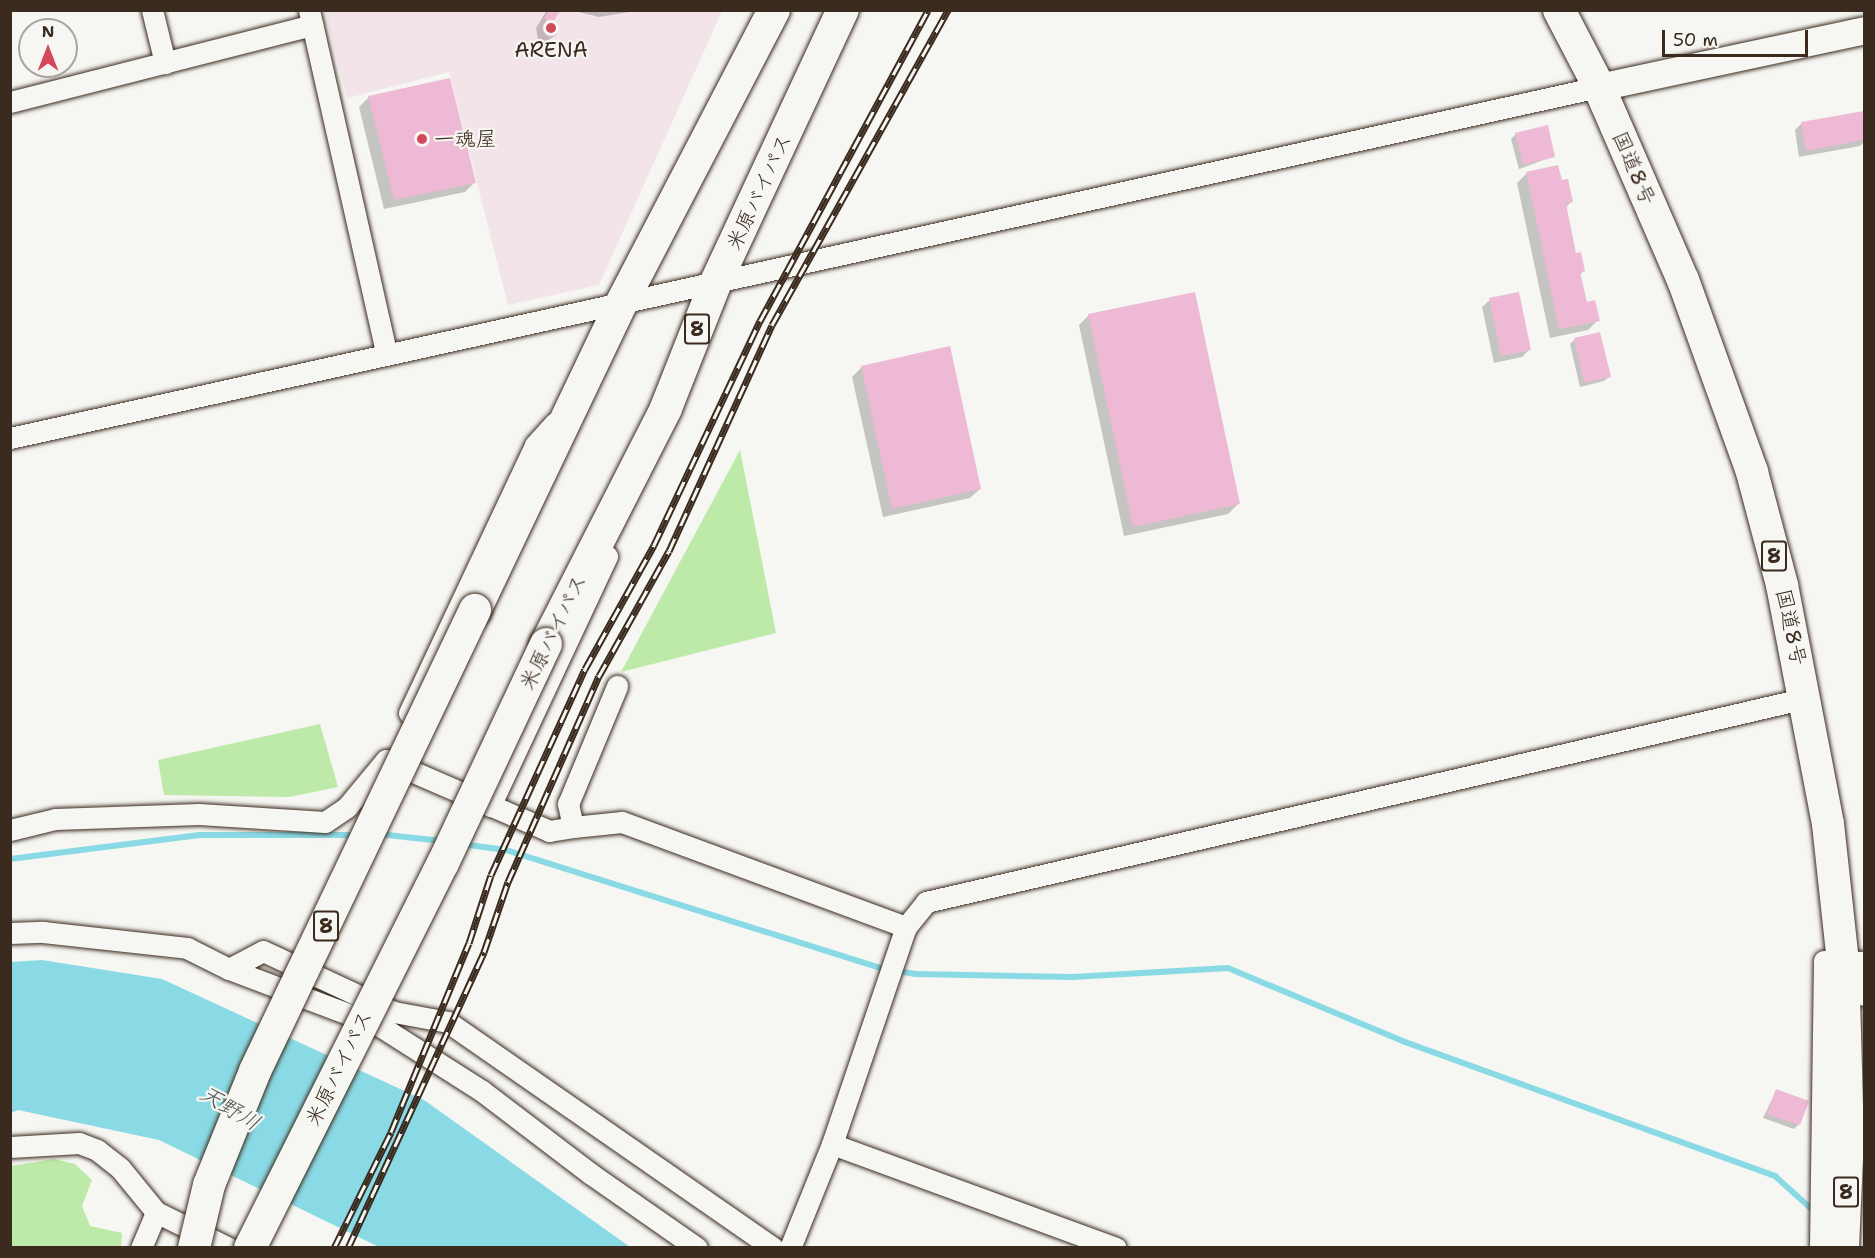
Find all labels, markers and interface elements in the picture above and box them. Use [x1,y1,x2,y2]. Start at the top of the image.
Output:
north arrow [18,18,78,78]
scale bar [1665,18,1810,56]
text: N [42,21,54,42]
marker: ARENA [544,21,558,35]
text: 50 m [1673,28,1718,52]
place label: ARENA [514,37,588,63]
place label: 一魂屋 [434,126,497,152]
street label: 国道8号 [1607,127,1661,209]
street label: 米原バイパス [721,130,797,254]
marker: 一魂屋 [415,132,429,146]
road number: 8 [684,312,710,346]
road number: 8 [1760,539,1788,573]
street label: 米原バイパス [514,570,592,694]
street label: 国道8号 [1771,586,1811,668]
road number: 8 [312,909,340,943]
street label: 米原バイパス [300,1006,378,1130]
water label: 天野川 [195,1080,265,1136]
road number: 8 [1832,1175,1860,1209]

